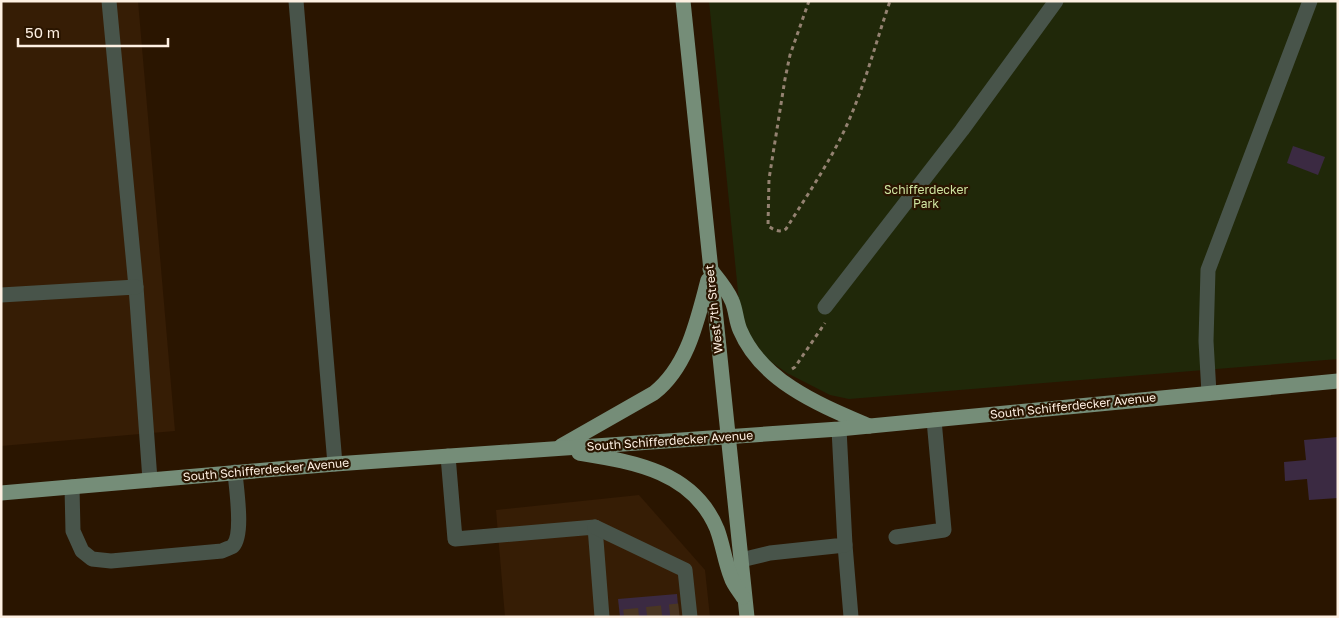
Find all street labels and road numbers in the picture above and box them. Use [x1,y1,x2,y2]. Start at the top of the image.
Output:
street label: West 7th Street [701,264,726,354]
street label: South Schifferdecker Avenue [989,389,1157,422]
street label: South Schifferdecker Avenue [586,427,754,454]
street label: South Schifferdecker Avenue [182,455,350,484]

